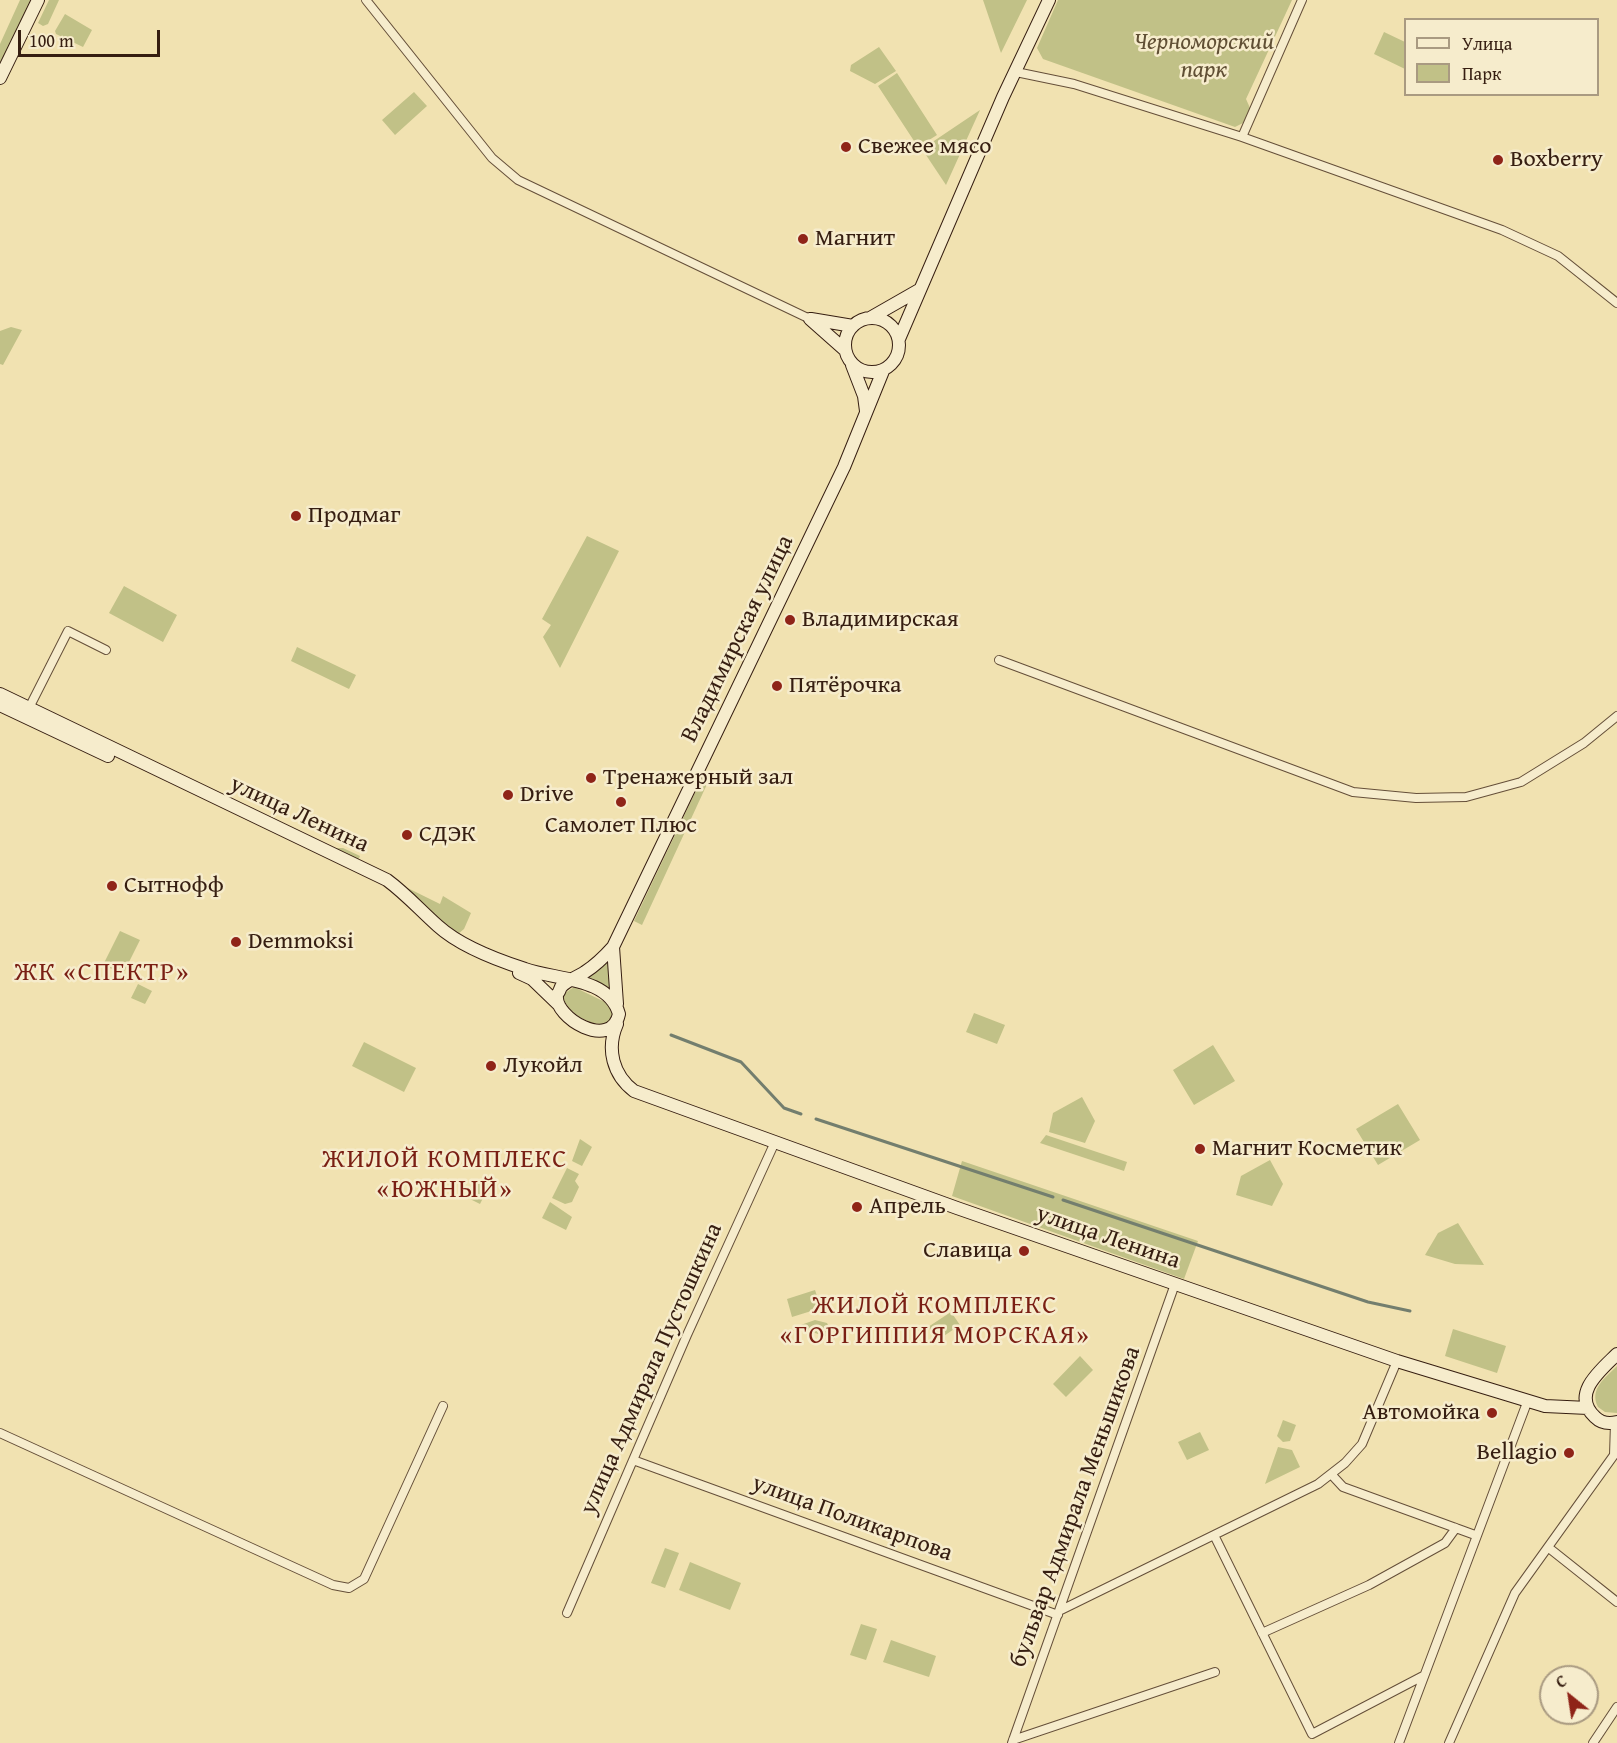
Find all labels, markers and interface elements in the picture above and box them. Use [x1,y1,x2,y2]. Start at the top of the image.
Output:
scale bar [21,18,164,56]
legend [1404,18,1599,96]
text: 100 m [29,27,74,54]
park label: Черноморский парк [1134,29,1274,85]
text: Улица [1462,30,1512,57]
text: Парк [1462,60,1501,87]
place label: Свежее мясо [858,133,992,161]
marker: Свежее мясо [839,140,853,154]
place label: Boxberry [1510,146,1603,174]
marker: Boxberry [1491,153,1505,167]
place label: Магнит [815,225,895,253]
marker: Магнит [796,232,810,246]
place label: Продмаг [308,502,400,530]
marker: Продмаг [289,509,303,523]
street label: Владимирская улица [675,531,801,747]
place label: Владимирская [802,606,959,634]
marker: Владимирская [783,613,797,627]
place label: Пятёрочка [789,672,902,700]
marker: Пятёрочка [770,679,784,693]
place label: Тренажерный зал [603,764,793,792]
street label: улица Ленина [225,770,373,860]
marker: Тренажерный зал [584,771,598,785]
place label: Drive [520,781,574,809]
marker: Drive [501,788,515,802]
marker: Самолет Плюс [614,795,628,809]
place label: Самолет Плюс [545,812,697,840]
place label: СДЭК [419,821,476,849]
marker: СДЭК [400,828,414,842]
place label: Сытнофф [124,872,224,900]
marker: Сытнофф [105,879,119,893]
place label: Demmoksi [248,928,354,956]
marker: Demmoksi [229,935,243,949]
district label: ЖК «СПЕКТР» [14,957,190,989]
place label: Лукойл [503,1052,583,1080]
marker: Лукойл [484,1059,498,1073]
place label: Магнит Косметик [1212,1135,1402,1163]
marker: Магнит Косметик [1193,1142,1207,1156]
district label: ЖИЛОЙ КОМПЛЕКС «ЮЖНЫЙ» [322,1144,568,1206]
place label: Апрель [869,1193,946,1221]
marker: Апрель [850,1200,864,1214]
street label: улица Ленина [1032,1200,1184,1276]
street label: улица Адмирала Пустошкина [575,1219,729,1519]
place label: Славица [923,1237,1012,1265]
marker: Славица [1017,1244,1031,1258]
district label: ЖИЛОЙ КОМПЛЕКС «ГОРГИППИЯ МОРСКАЯ» [780,1290,1090,1352]
street label: бульвар Адмирала Меньшикова [1004,1343,1148,1671]
place label: Автомойка [1362,1399,1480,1427]
marker: Автомойка [1485,1406,1499,1420]
place label: Bellagio [1476,1439,1557,1467]
marker: Bellagio [1562,1446,1576,1460]
street label: улица Поликарпова [748,1469,956,1569]
north arrow [1539,1665,1599,1725]
text: С [1551,1668,1571,1694]

